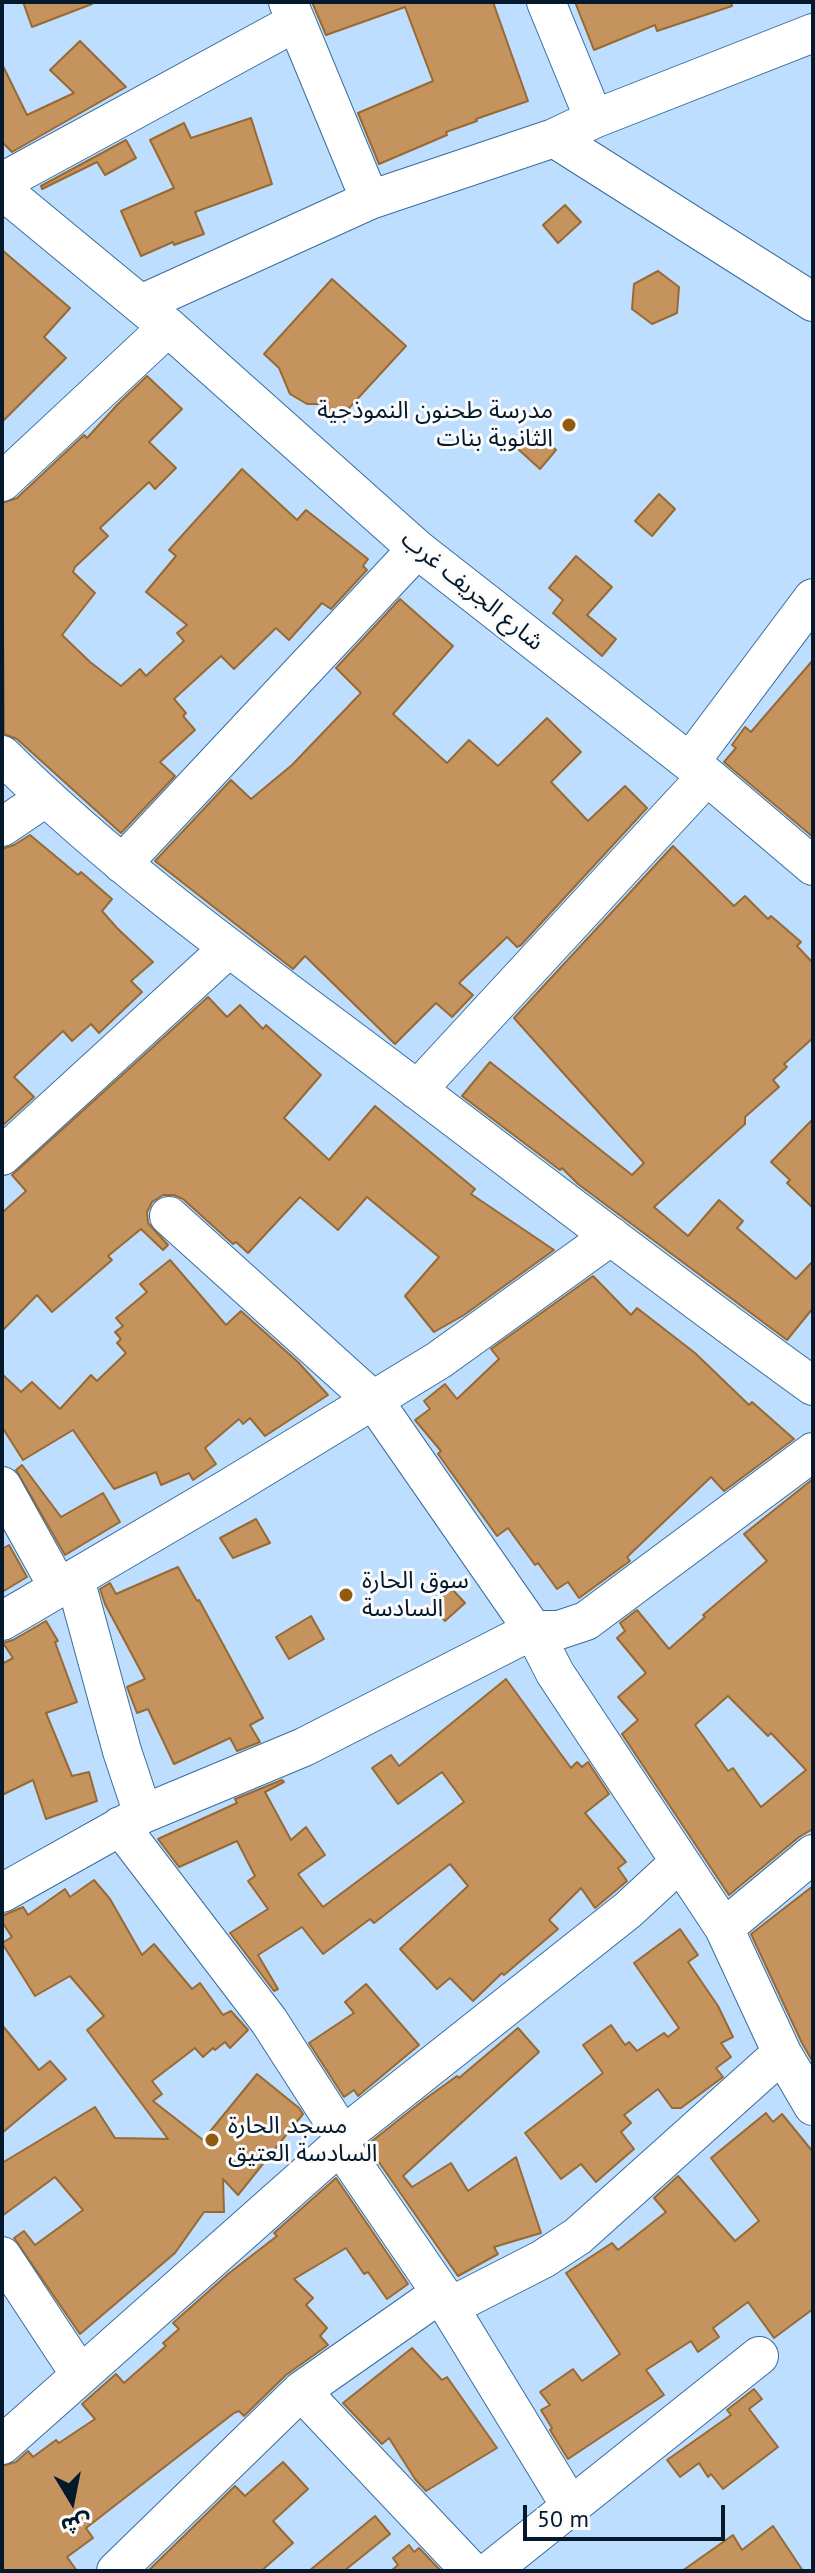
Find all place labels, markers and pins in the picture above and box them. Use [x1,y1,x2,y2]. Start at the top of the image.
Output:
place label: مدرسة طحنون النموذجية الثانوية بنات [317,397,553,453]
marker: مدرسة طحنون النموذجية الثانوية بنات [560,416,578,434]
place label: سوق الحارة السادسة [362,1567,469,1623]
marker: سوق الحارة السادسة [337,1586,355,1604]
place label: مسجد الحارة السادسة العتيق [228,2112,377,2168]
marker: مسجد الحارة السادسة العتيق [203,2131,221,2149]

